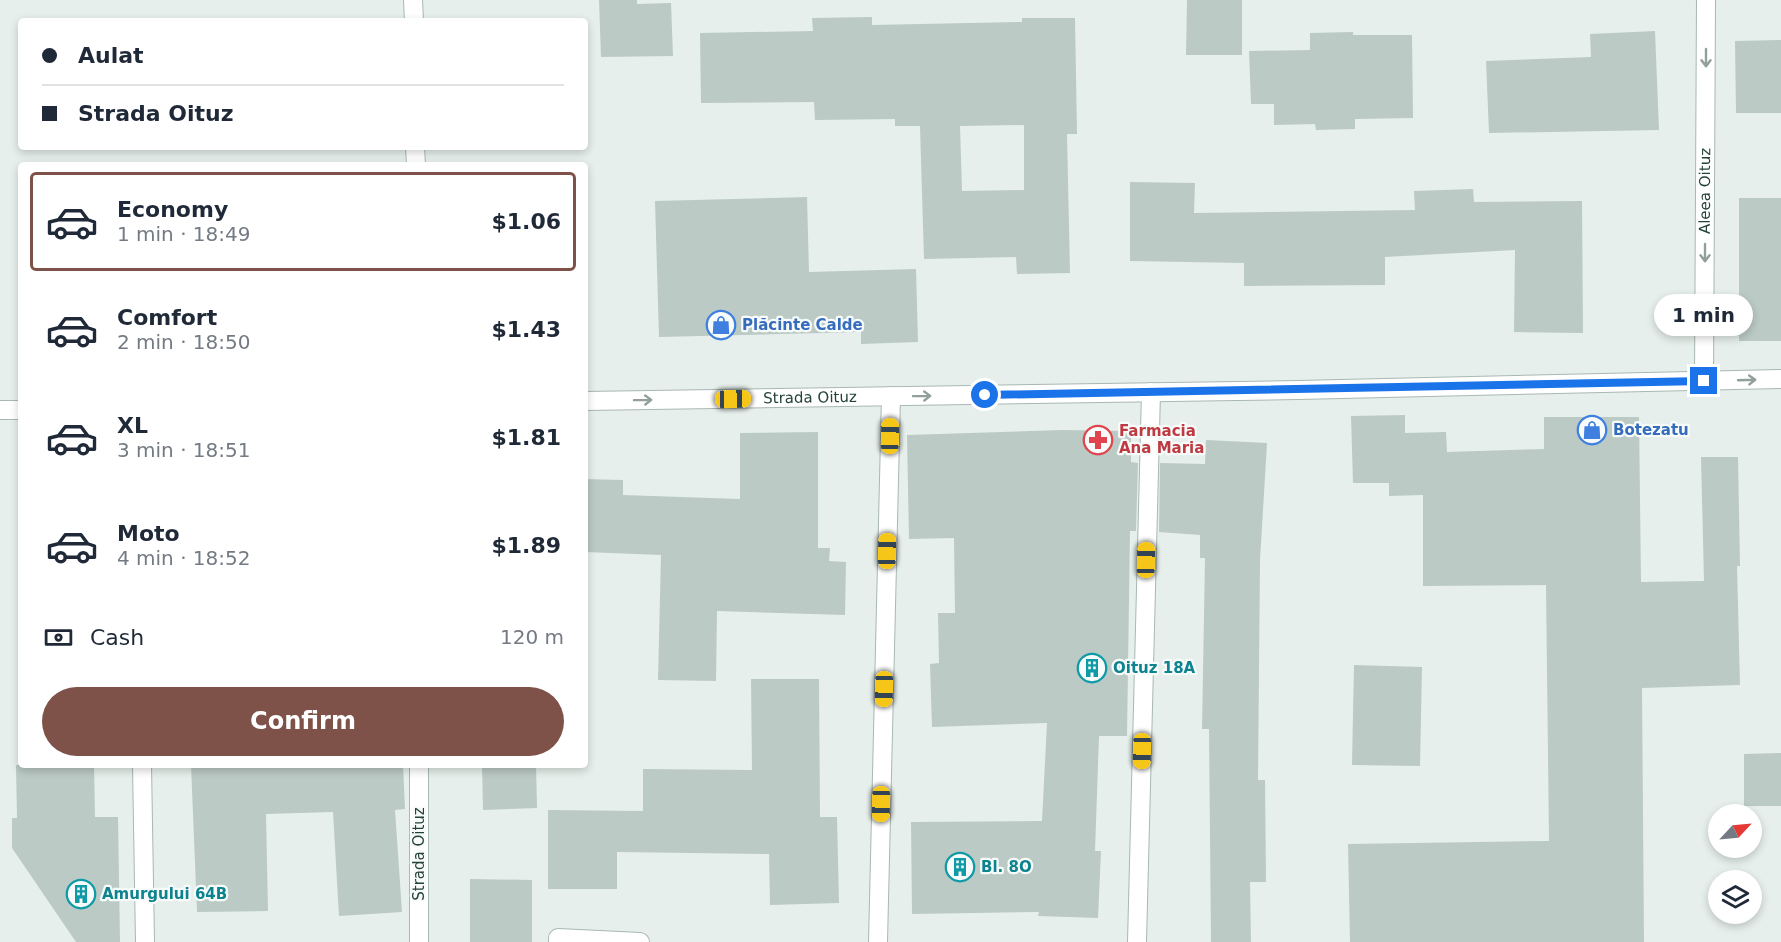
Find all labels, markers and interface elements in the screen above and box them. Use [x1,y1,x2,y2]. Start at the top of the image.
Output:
text: Aulat [78,43,144,68]
one-way arrow [1700,48,1712,68]
text: Strada Oituz [78,101,234,126]
street label: Aleea Oituz [1696,148,1714,234]
icon: car [45,195,99,249]
text: Economy [117,197,228,222]
text: $1.06 [491,209,561,234]
text: 1 min · 18:49 [117,222,251,246]
one-way arrow [1699,243,1711,263]
callout: 1 min [1654,294,1754,336]
icon: car [45,303,99,357]
text: 1 min [1672,303,1735,327]
text: Comfort [117,305,217,330]
shop icon: Plăcinte Calde [705,309,737,341]
place label: Plăcinte Calde [742,316,863,334]
text: $1.43 [491,317,561,342]
text: 2 min · 18:50 [117,330,251,354]
route end [1690,367,1717,394]
one-way arrow [1737,374,1757,385]
route start [971,381,998,408]
street label: Strada Oituz [763,388,857,407]
car [715,390,751,408]
one-way arrow [912,390,932,402]
one-way arrow [633,394,653,406]
icon: car [45,411,99,465]
text: XL [117,413,148,438]
shop icon: Botezatu [1576,414,1608,446]
car [881,418,899,454]
place label: Botezatu [1613,421,1689,439]
place label: Farmacia Ana Maria [1119,422,1204,457]
pharmacy icon: Farmacia Ana Maria [1082,424,1114,456]
text: $1.81 [491,425,561,450]
text: 3 min · 18:51 [117,438,251,462]
icon: car [45,519,99,573]
text: Moto [117,521,180,546]
text: $1.89 [491,533,561,558]
car [878,533,896,569]
car [1137,542,1155,578]
text: 4 min · 18:52 [117,546,251,570]
icon: cash [42,621,75,654]
text: Cash [90,625,144,650]
text: 120 m [500,625,564,649]
building icon: Oituz 18A [1076,652,1108,684]
place label: Oituz 18A [1113,659,1196,677]
car [875,671,893,707]
button: Confirm [42,687,564,756]
car [1133,733,1151,769]
car [872,786,890,822]
north arrow [1708,804,1762,858]
map controls [1708,804,1762,924]
street label: Strada Oituz [410,807,428,901]
building icon: Bl. 8O [944,851,976,883]
place label: Bl. 8O [981,858,1032,876]
button: layers [1708,870,1762,924]
building icon: Amurgului 64B [65,878,97,910]
place label: Amurgului 64B [102,885,227,903]

